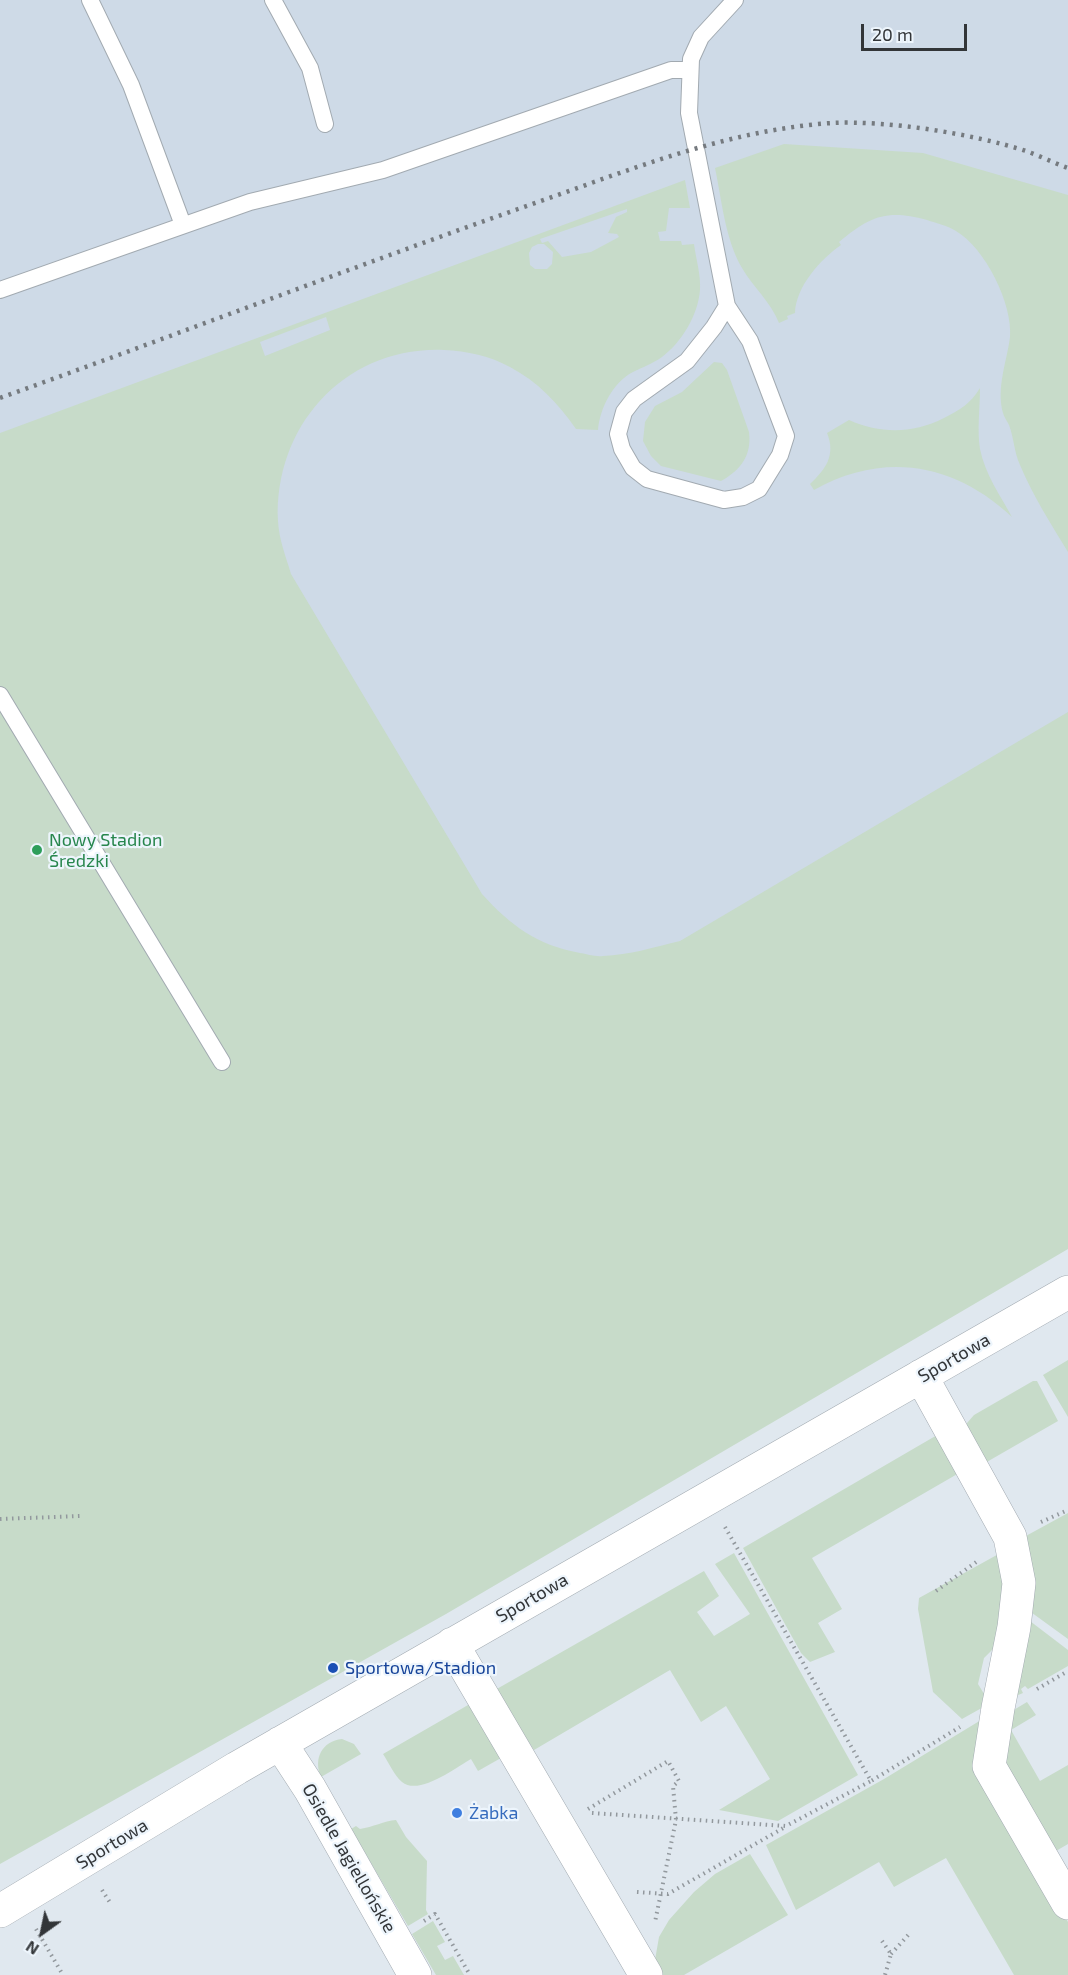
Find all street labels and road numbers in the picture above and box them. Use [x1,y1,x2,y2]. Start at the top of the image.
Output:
street label: Sportowa [914,1329,994,1387]
street label: Sportowa [492,1569,572,1627]
street label: Osiedle Jagiellońskie [297,1780,401,1936]
street label: Sportowa [72,1814,152,1874]

